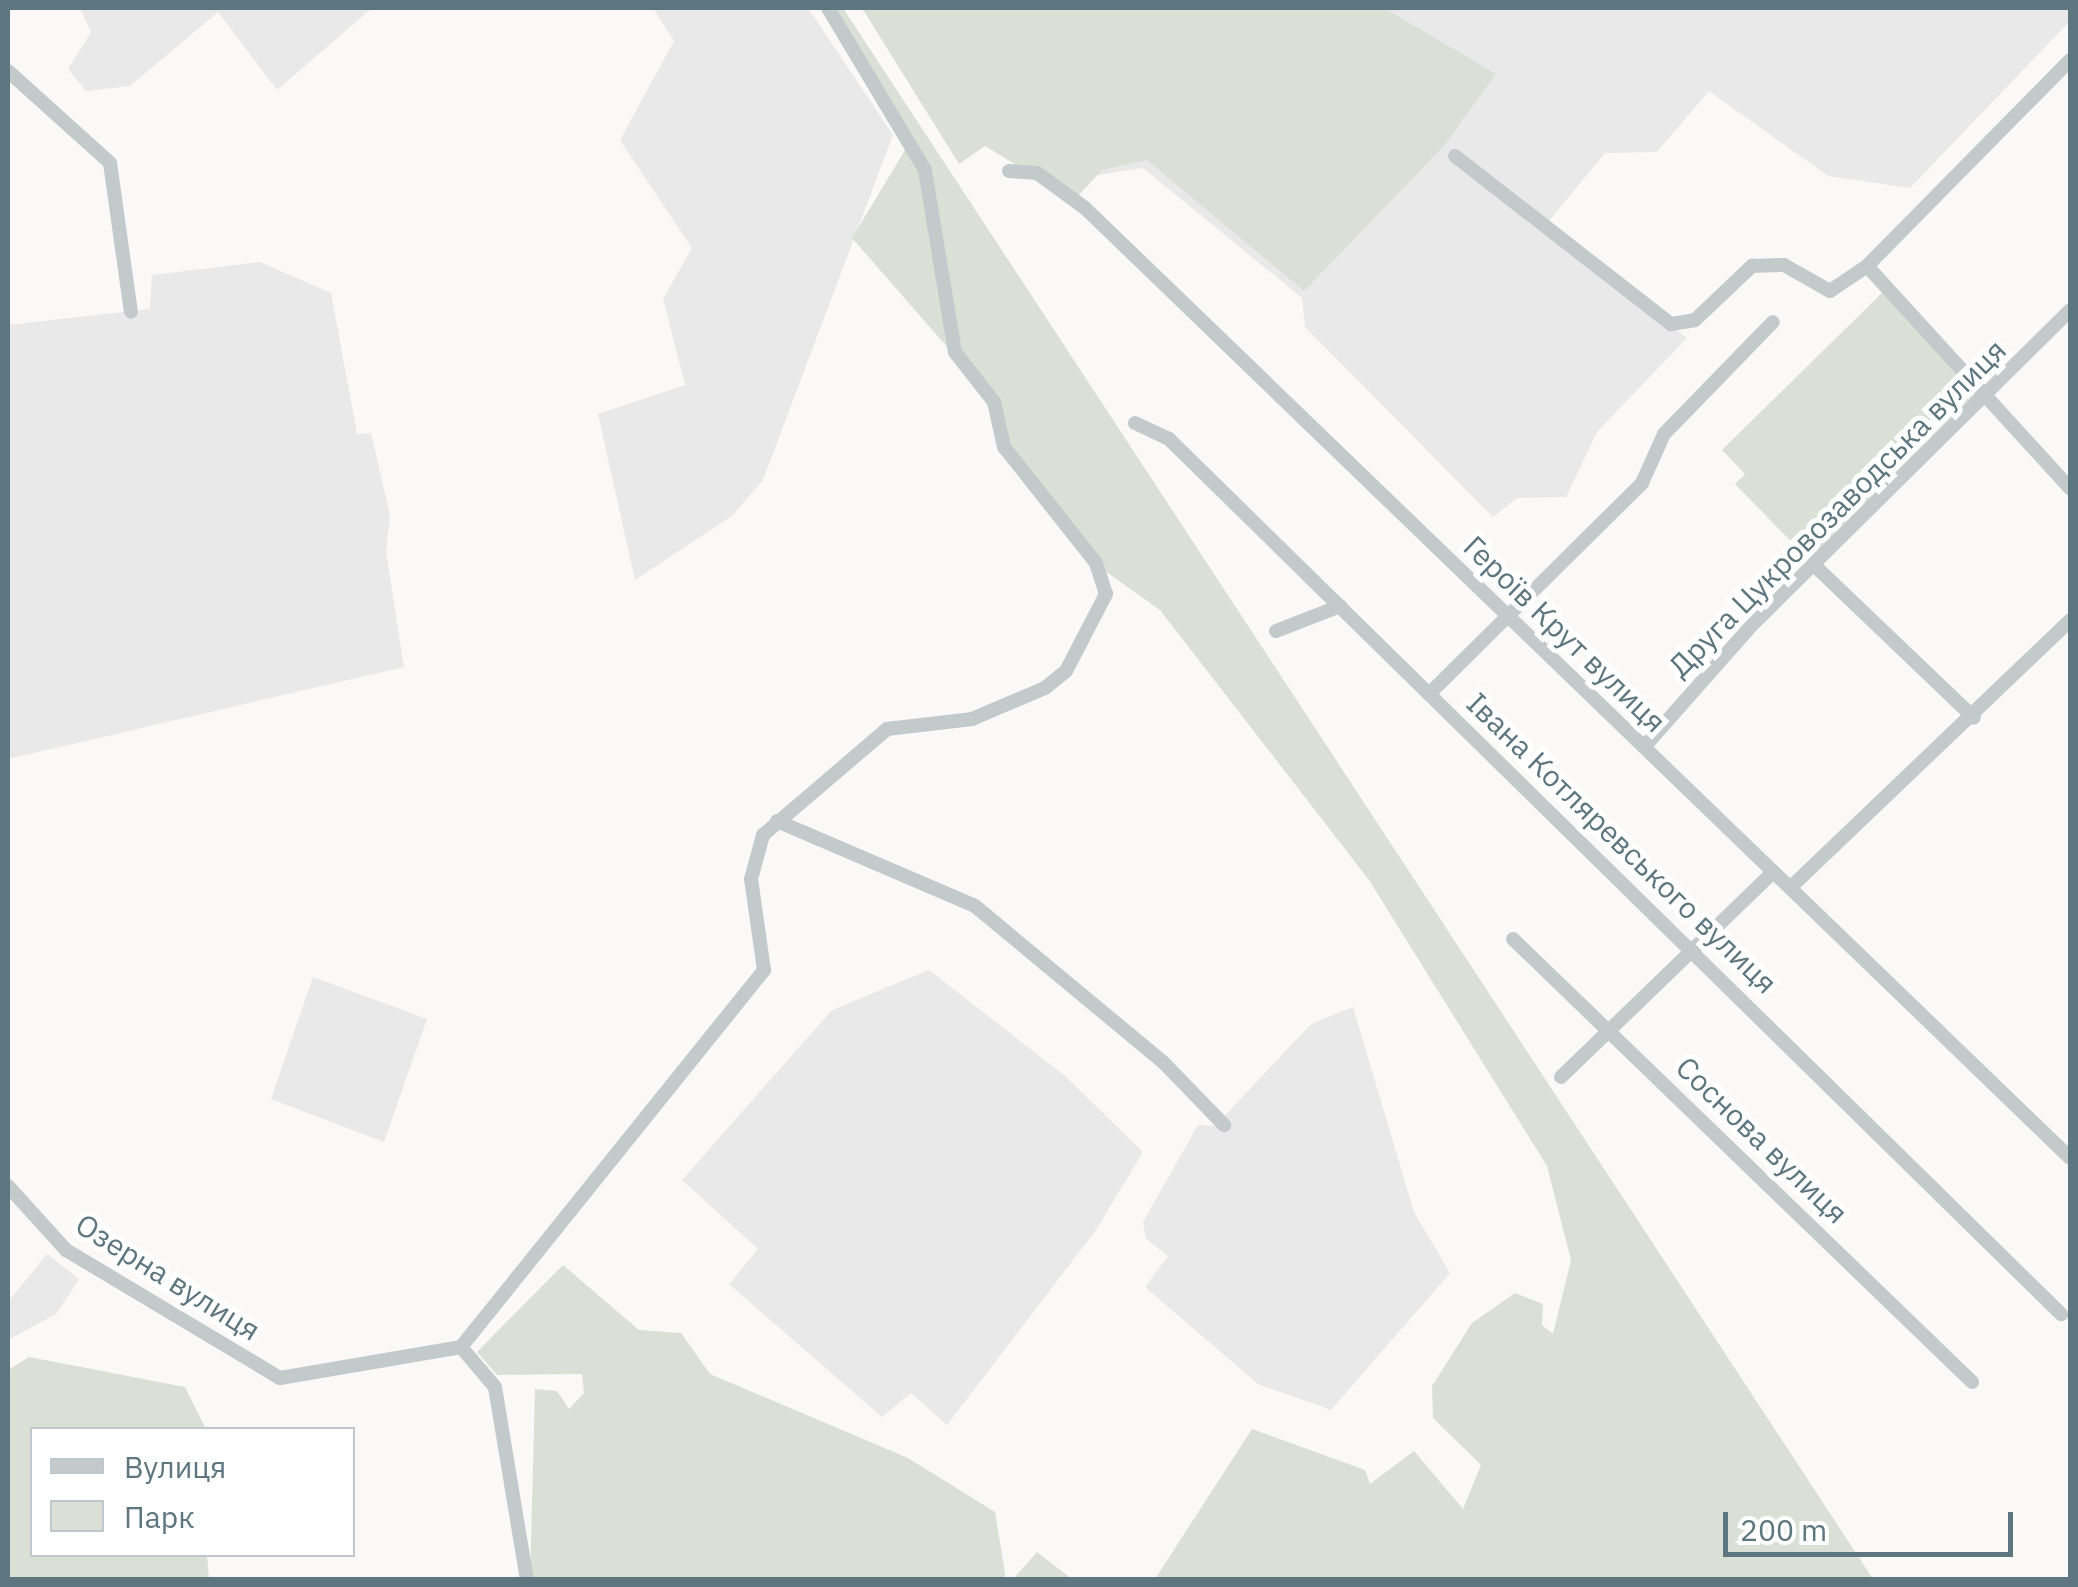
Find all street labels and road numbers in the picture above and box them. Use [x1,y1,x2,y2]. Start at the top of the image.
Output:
street label: Друга Цукровозаводська вулиця [1661,332,2013,684]
street label: Героїв Крут вулиця [1456,528,1674,740]
street label: Івана Котляревського вулиця [1459,685,1785,1001]
street label: Соснова вулиця [1669,1049,1855,1231]
street label: Озерна вулиця [69,1206,267,1348]

